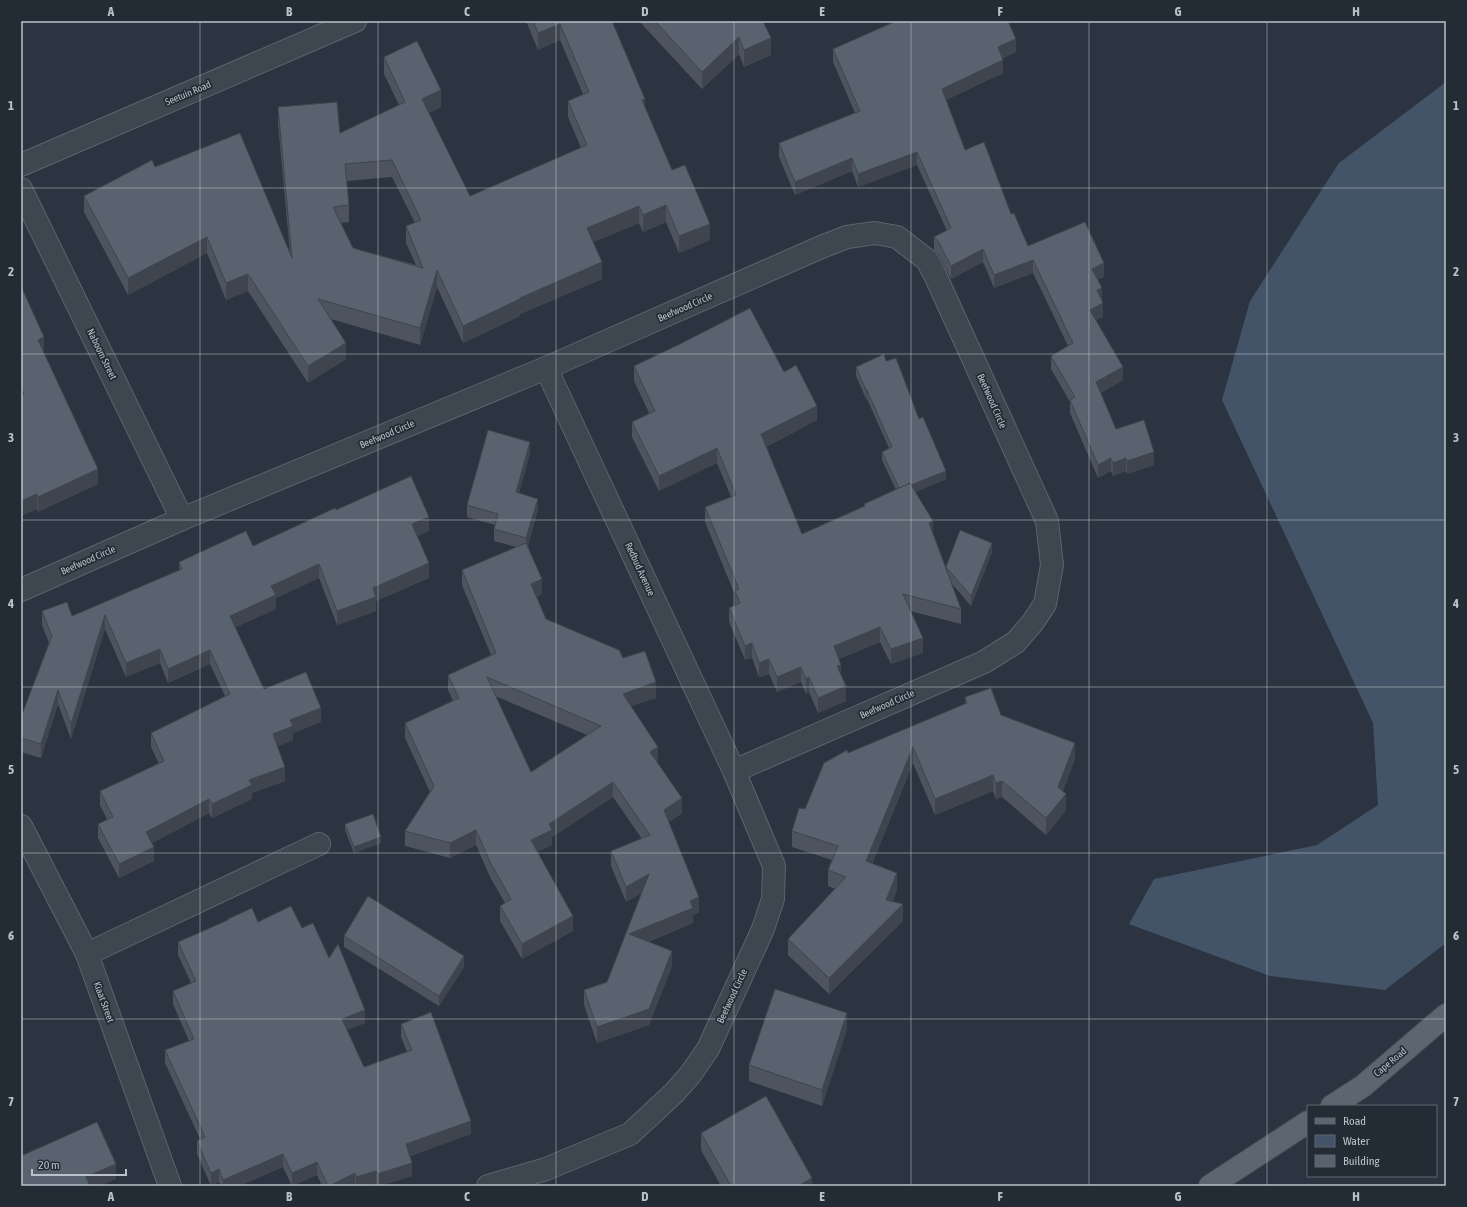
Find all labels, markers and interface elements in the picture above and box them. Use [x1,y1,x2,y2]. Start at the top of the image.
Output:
text: A [107,4,115,19]
text: B [286,4,293,19]
text: C [464,4,470,19]
text: D [641,4,649,19]
text: E [819,4,825,19]
text: F [997,4,1003,19]
text: G [1175,4,1182,19]
text: H [1352,4,1360,19]
street label: Seetuin Road [163,78,213,108]
text: 1 [8,98,14,113]
text: 1 [1453,98,1459,113]
text: 2 [8,264,14,279]
text: 2 [1453,264,1459,279]
street label: Beefwood Circle [656,290,714,324]
street label: Naboom Street [85,327,119,381]
street label: Beefwood Circle [975,372,1009,430]
street label: Beefwood Circle [358,417,416,450]
text: 3 [8,430,14,445]
text: 3 [1453,430,1459,445]
street label: Redbud Avenue [623,541,657,598]
street label: Beefwood Circle [59,543,117,577]
text: 4 [7,596,14,611]
text: 4 [1452,596,1459,611]
street label: Beefwood Circle [858,687,916,721]
text: 5 [8,762,14,777]
text: 5 [1453,762,1459,777]
text: 6 [8,928,14,943]
text: 6 [1453,928,1459,943]
street label: Beefwood Circle [715,967,750,1025]
street label: Kiaat Street [92,980,117,1024]
street label: Cape Road [1372,1045,1409,1079]
text: 7 [8,1094,14,1109]
text: 7 [1453,1094,1459,1109]
legend [1307,1105,1437,1177]
text: Road [1343,1114,1366,1128]
text: Water [1343,1134,1370,1148]
scale bar [32,1151,126,1177]
text: Building [1343,1154,1381,1168]
text: 20 m [38,1158,60,1172]
text: A [107,1189,115,1204]
text: B [286,1189,293,1204]
text: C [464,1189,470,1204]
text: D [641,1189,649,1204]
text: E [819,1189,825,1204]
text: F [997,1189,1003,1204]
text: G [1175,1189,1182,1204]
text: H [1352,1189,1360,1204]

